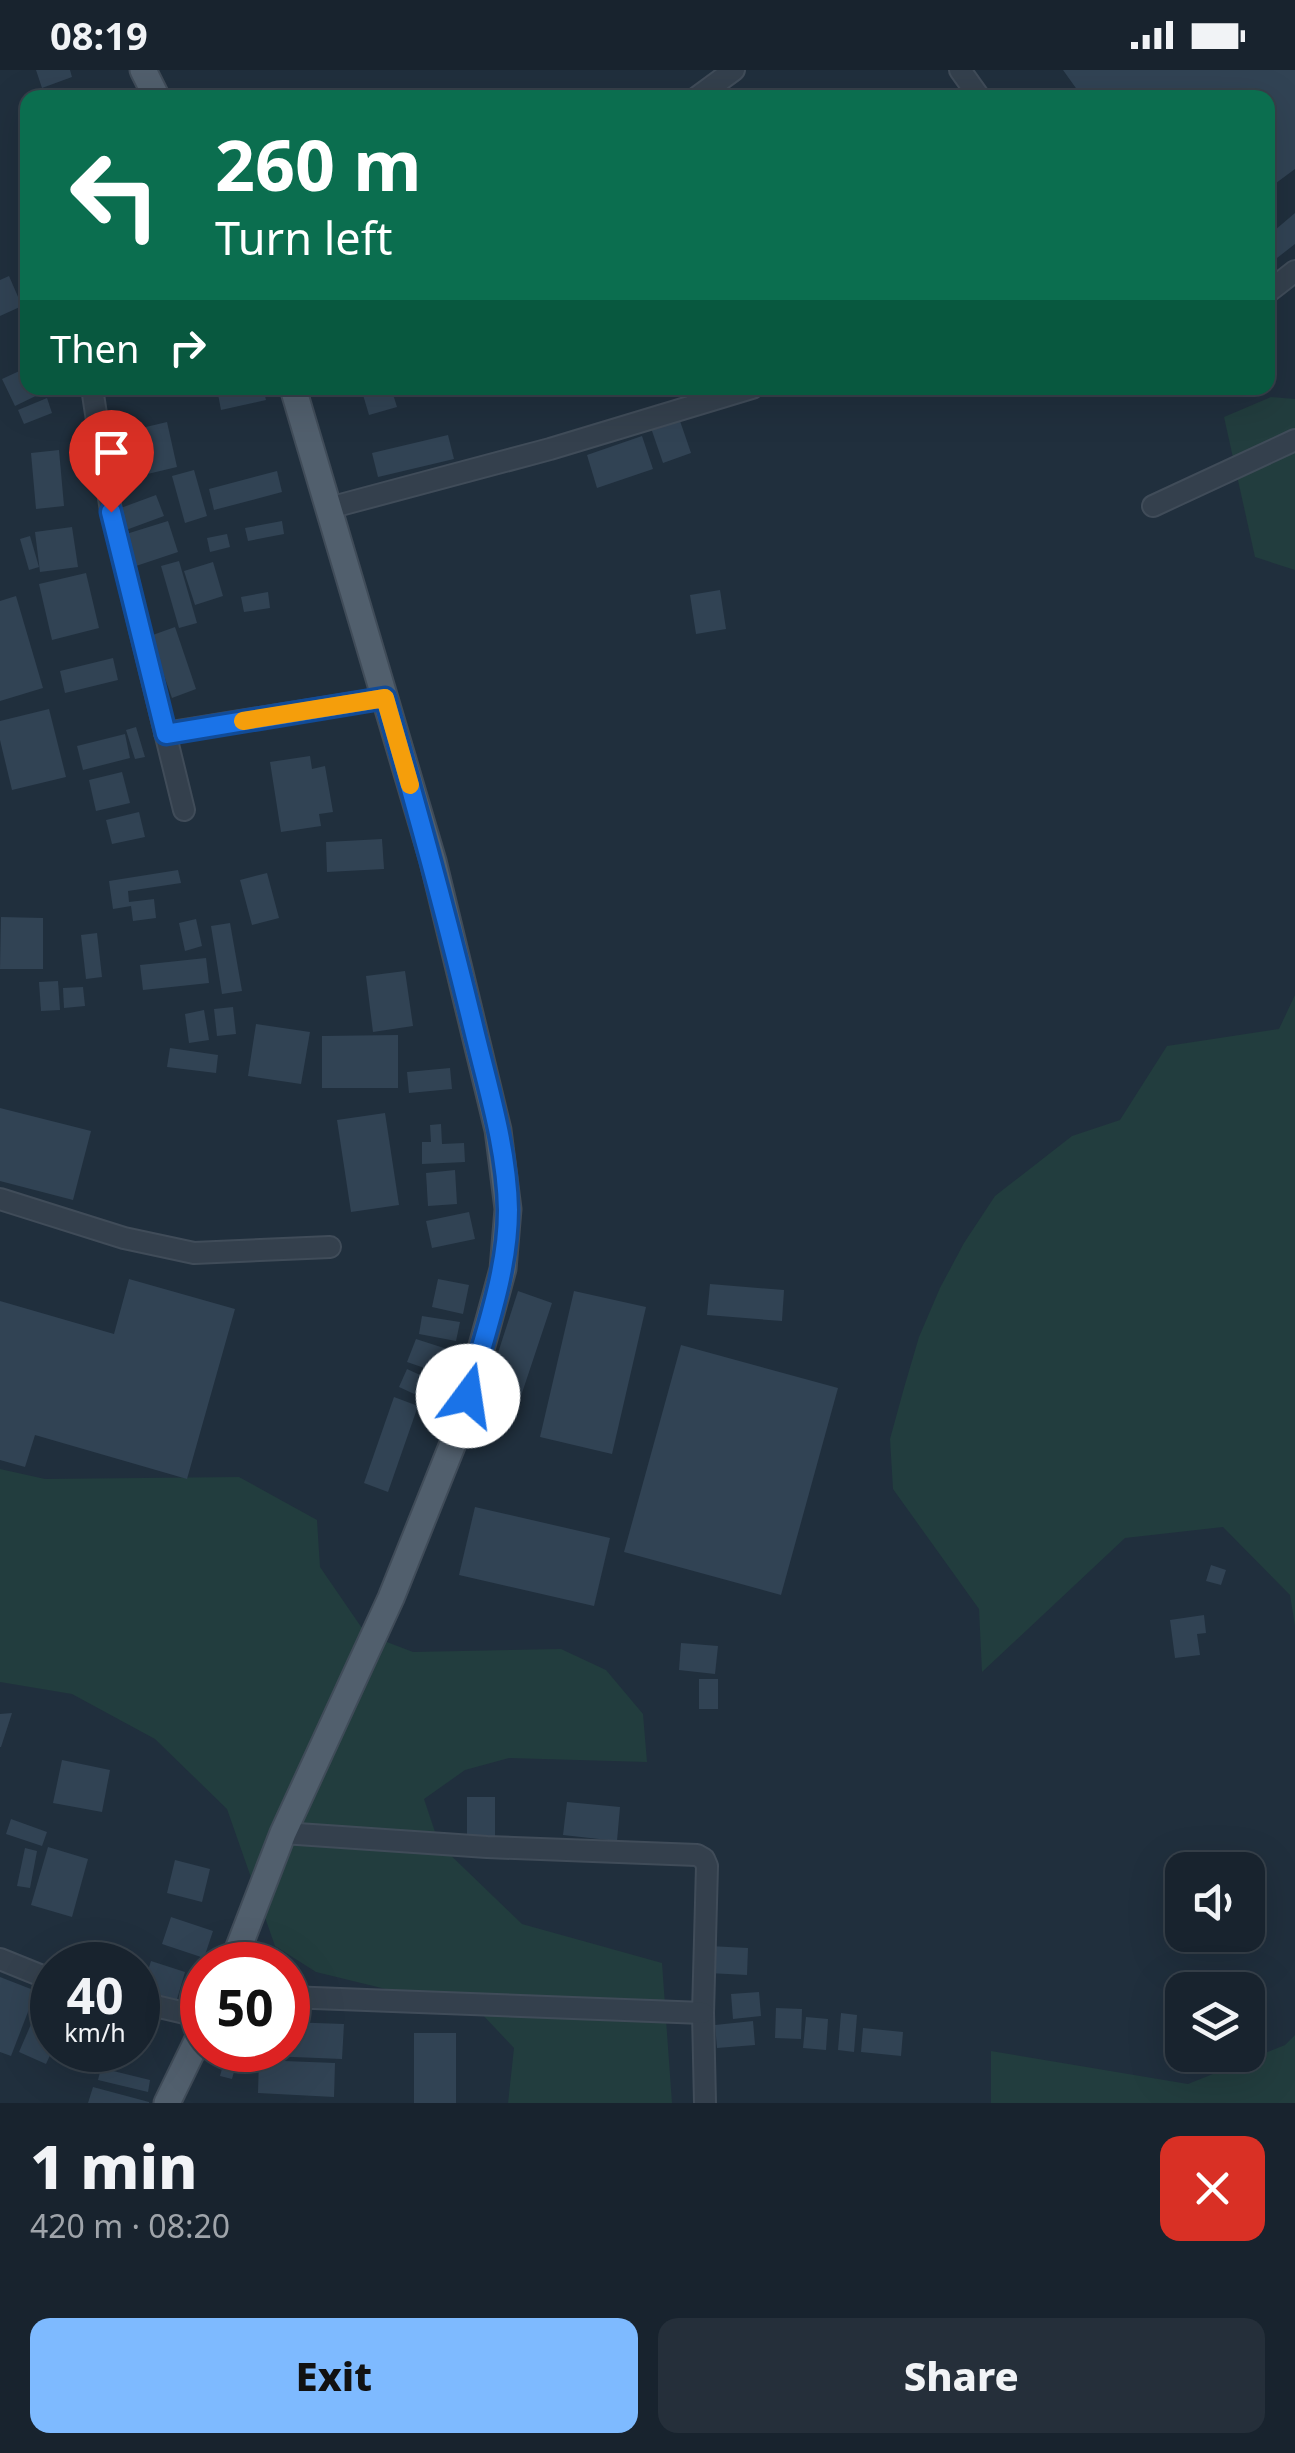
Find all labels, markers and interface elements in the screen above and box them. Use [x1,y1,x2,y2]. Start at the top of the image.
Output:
text: 08:19 [50,9,148,61]
text: 260 m [215,116,422,212]
icon: left [50,130,180,260]
text: Turn left [215,207,392,268]
icon: right [160,320,215,375]
text: Then [50,322,140,374]
pin [69,410,154,513]
icon: arrive [84,425,139,480]
position arrow [416,1344,520,1448]
map controls [1165,1852,1265,2072]
button: sound [1165,1852,1265,1952]
speed limit sign: 50 [180,1942,310,2072]
text: 40 [66,1961,124,2029]
button: layers [1165,1972,1265,2072]
text: km/h [64,2015,126,2049]
text: 1 min [30,2125,198,2207]
button: close [1160,2136,1265,2241]
text: 420 m · 08:20 [30,2204,230,2247]
button: Exit [30,2318,638,2433]
button: Share [658,2318,1265,2433]

